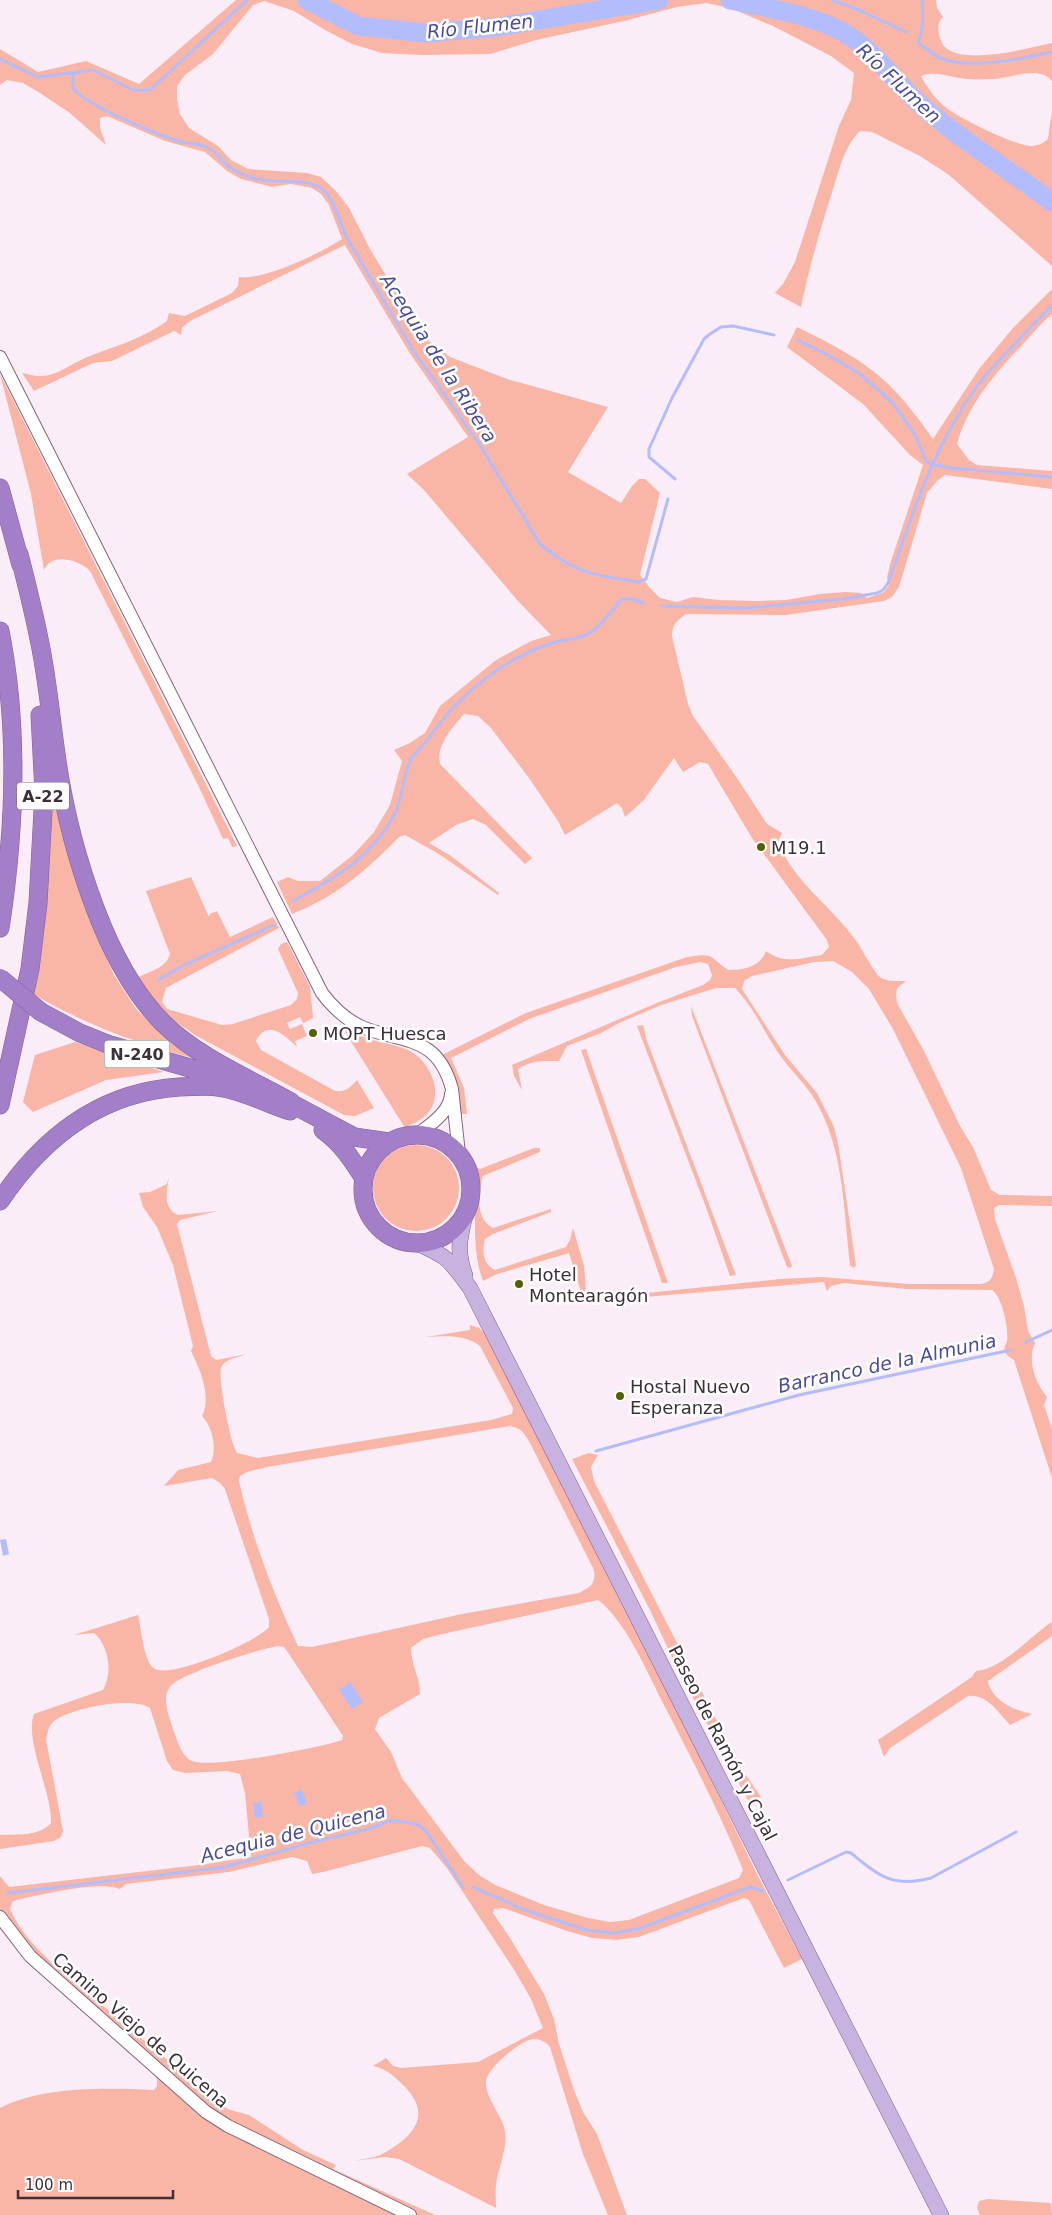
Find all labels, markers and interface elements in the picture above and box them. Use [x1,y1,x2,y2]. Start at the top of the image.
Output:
water label: Río Flumen [426,9,534,43]
water label: Río Flumen [853,39,945,127]
water label: Acequia de la Ribera [375,268,502,446]
road number: A-22 [17,782,69,809]
place label: M19.1 [771,837,827,858]
marker: M19.1 [755,841,767,853]
place label: MOPT Huesca [323,1023,447,1044]
marker: MOPT Huesca [307,1027,319,1039]
road number: N-240 [104,1040,170,1068]
place label: Hotel Montearagón [529,1264,648,1306]
marker: Hotel Montearagón [513,1278,525,1290]
water label: Barranco de la Almunia [776,1329,998,1397]
place label: Hostal Nuevo Esperanza [630,1376,750,1418]
marker: Hostal Nuevo Esperanza [614,1390,626,1402]
street label: Paseo de Ramón y Cajal [665,1642,781,1844]
water label: Acequia de Quicena [196,1799,388,1867]
street label: Camino Viejo de Quicena [49,1948,233,2112]
scale bar [18,2168,172,2200]
text: 100 m [25,2176,73,2194]

